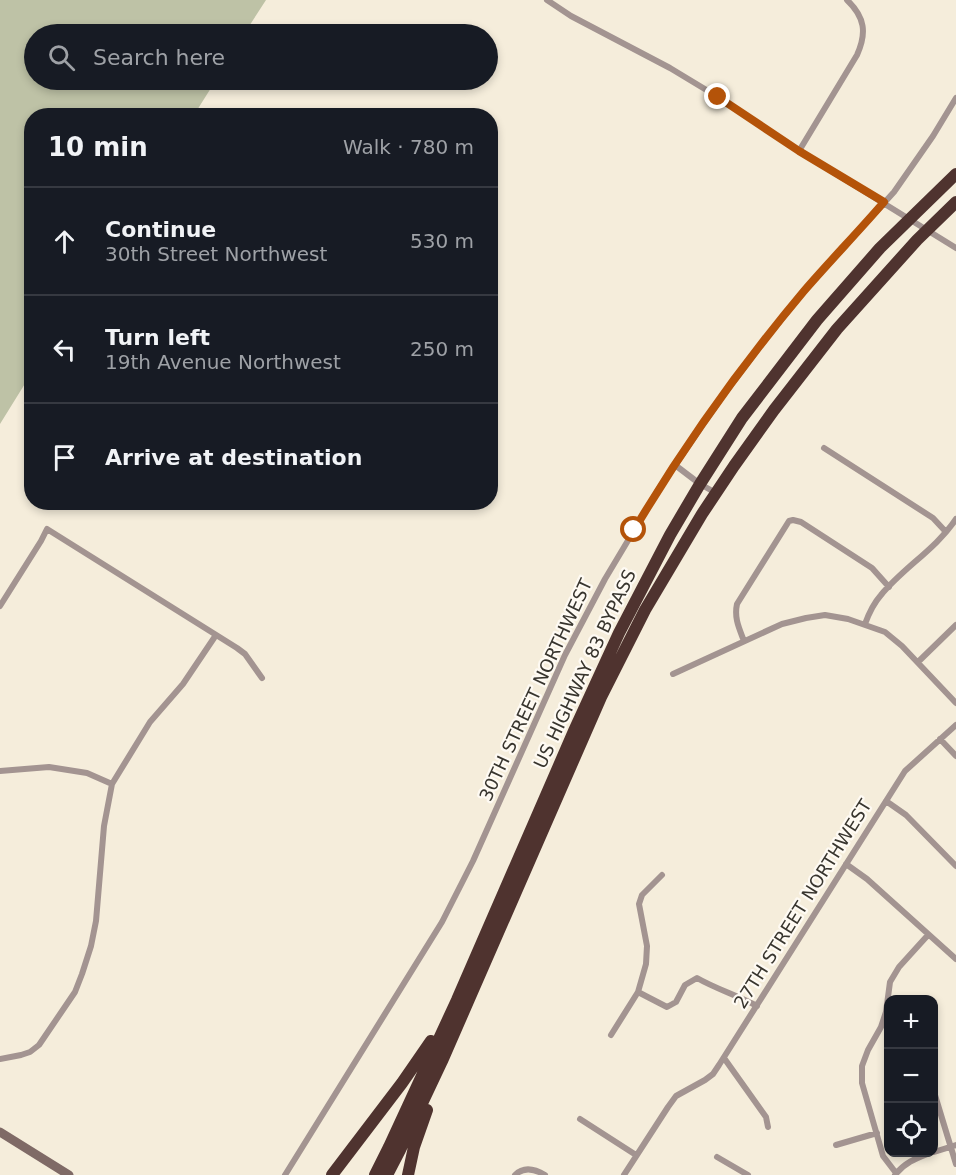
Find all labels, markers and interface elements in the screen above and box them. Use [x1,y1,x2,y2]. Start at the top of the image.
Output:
search box [24,24,498,90]
icon: search [45,41,78,74]
text: Search here [93,45,225,70]
route end [704,83,730,109]
text: 10 min [48,132,148,162]
text: Walk · 780 m [343,135,474,159]
text: Continue [105,217,216,242]
icon: ahead [48,225,81,258]
text: 530 m [410,229,474,253]
text: 30th Street Northwest [105,242,327,266]
text: Turn left [105,325,210,350]
icon: left [48,333,81,366]
text: 250 m [410,337,474,361]
text: 19th Avenue Northwest [105,350,341,374]
icon: arrive [48,441,81,474]
text: Arrive at destination [105,445,362,470]
route start [620,516,646,542]
street label: US HIGHWAY 83 BYPASS [529,566,640,772]
street label: 30TH STREET NORTHWEST [475,575,597,804]
street label: 27TH STREET NORTHWEST [729,794,876,1012]
map controls [884,995,938,1157]
button: + [884,995,938,1049]
button: − [884,1049,938,1103]
button: locate [884,1103,938,1157]

